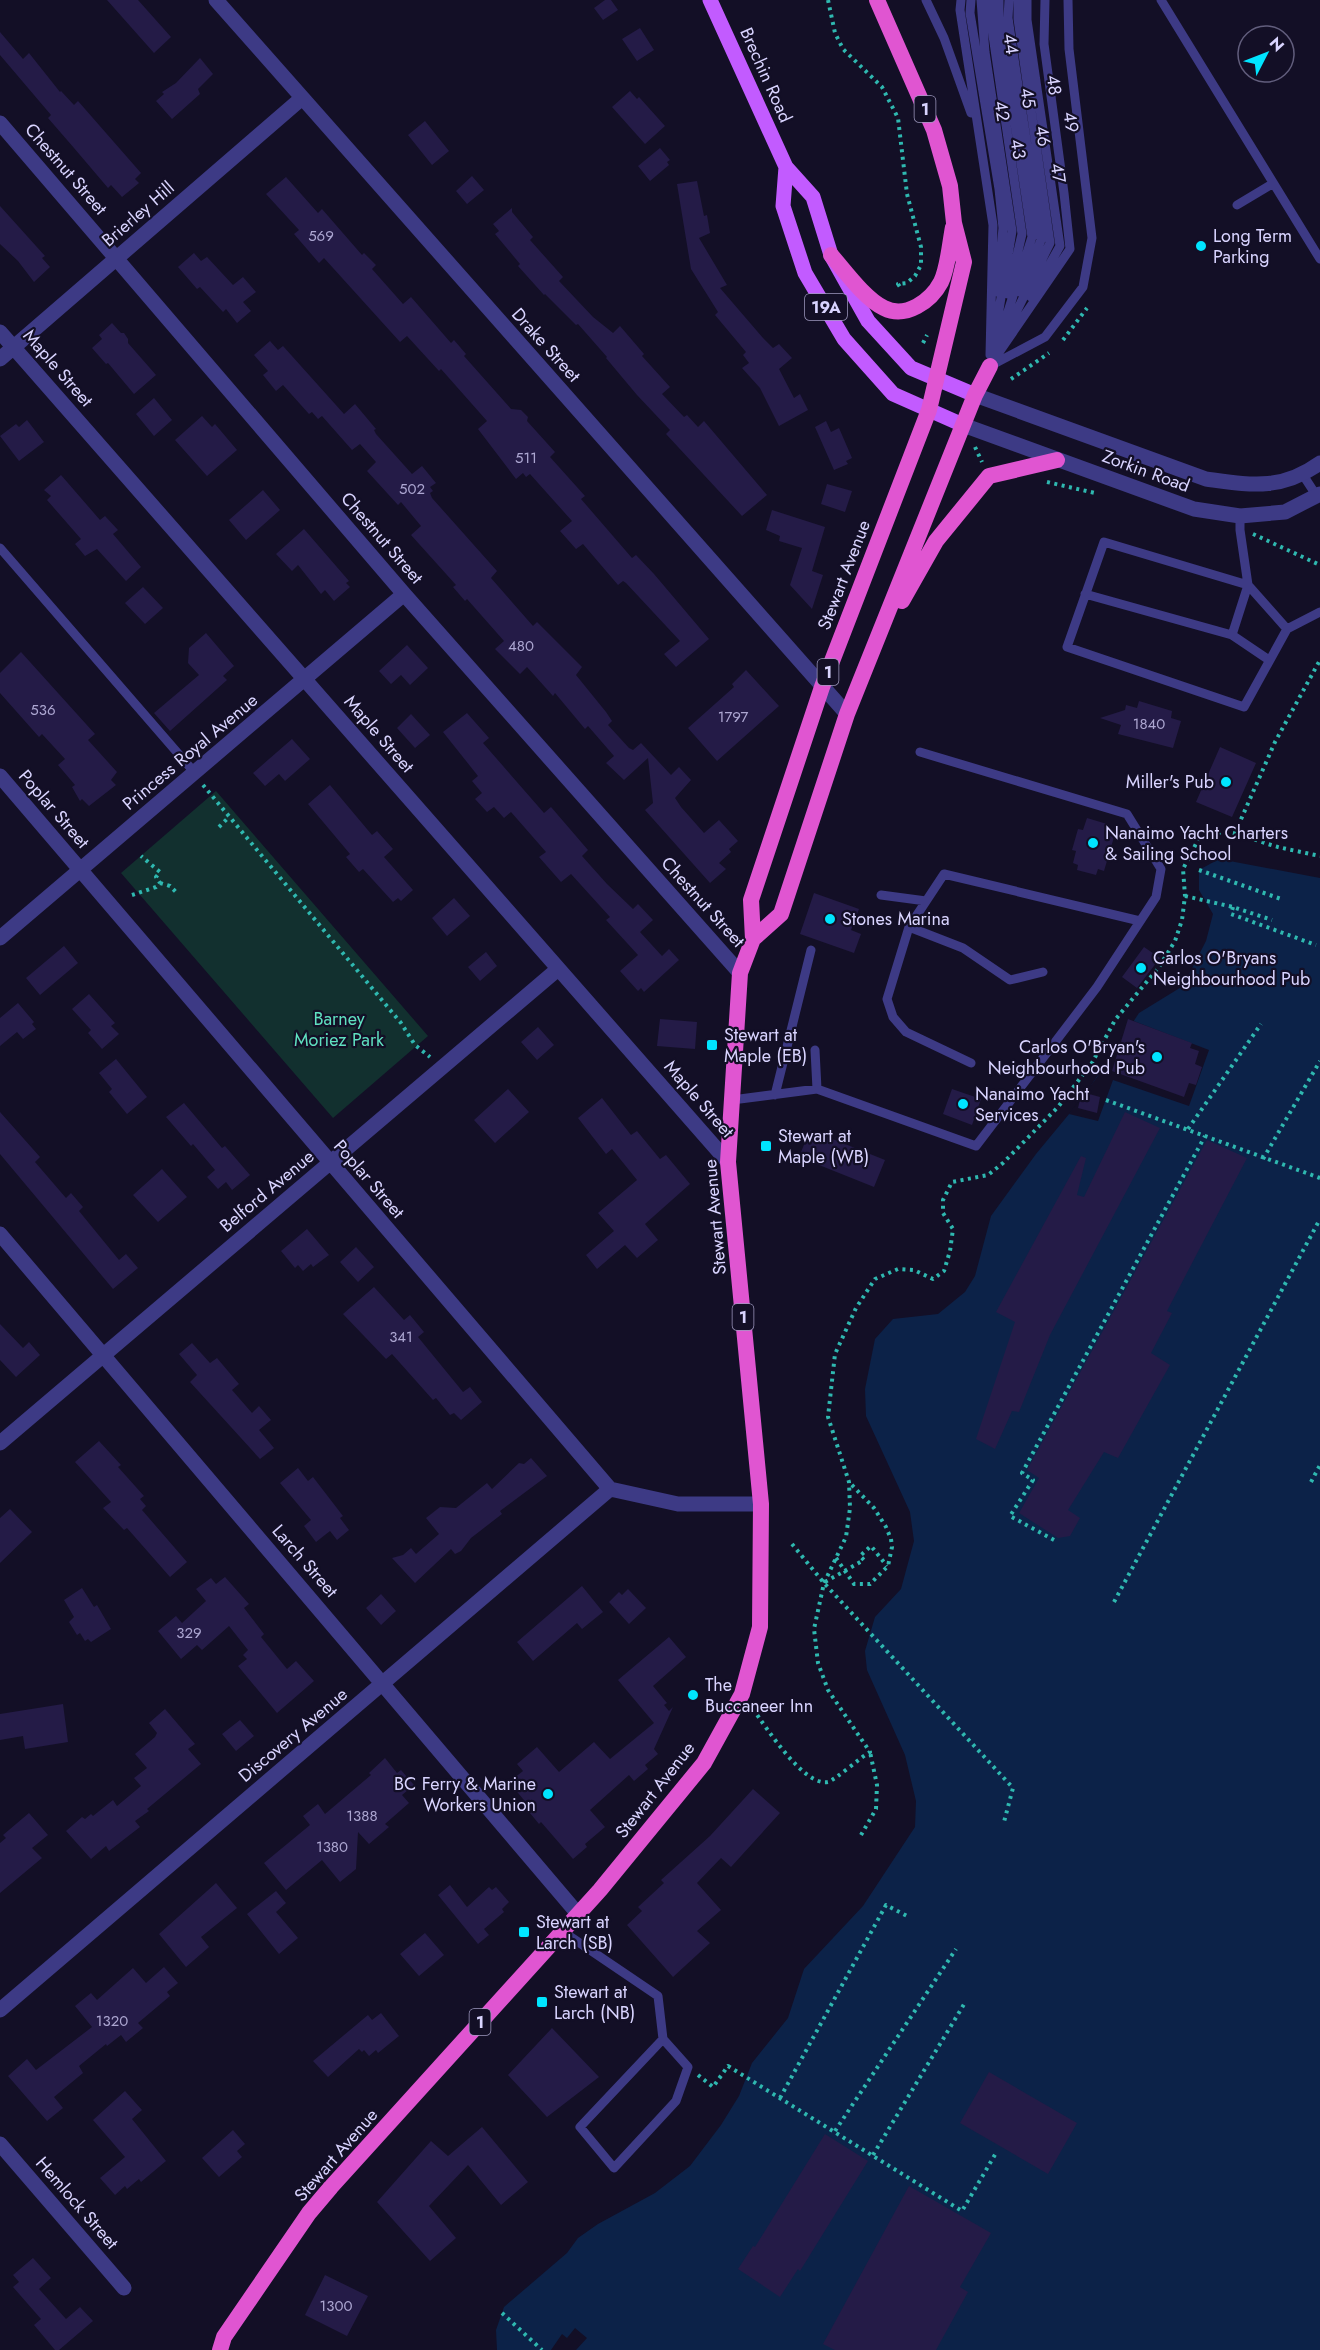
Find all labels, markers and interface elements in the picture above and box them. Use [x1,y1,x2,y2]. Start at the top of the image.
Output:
street label: Brechin Road [733,23,799,127]
north arrow [1236,24,1296,84]
street label: 44 [997,32,1025,56]
text: N [1264,32,1290,57]
street label: 48 [1040,73,1068,97]
street label: 45 [1014,86,1042,110]
road number: 1 [914,96,936,122]
street label: 42 [988,99,1016,123]
street label: 49 [1057,110,1085,134]
street label: Chestnut Street [19,117,114,221]
street label: 46 [1029,124,1057,148]
street label: 43 [1004,137,1032,161]
street label: 47 [1044,161,1072,185]
street label: Brierley Hill [96,175,180,253]
place label: Long Term Parking [1213,223,1292,270]
house number: 569 [308,225,334,247]
marker: Long Term Parking [1194,239,1208,253]
road number: 19A [805,294,847,320]
street label: Drake Street [505,302,587,389]
street label: Maple Street [17,324,100,413]
street label: Zorkin Road [1099,443,1193,499]
house number: 511 [515,447,537,469]
house number: 502 [399,478,425,500]
street label: Chestnut Street [335,486,430,590]
street label: Stewart Avenue [811,516,877,634]
house number: 480 [508,635,534,657]
road number: 1 [818,659,838,685]
street label: Princess Royal Avenue [117,688,263,816]
street label: Maple Street [338,690,421,779]
house number: 536 [30,699,56,721]
house number: 1797 [718,706,748,728]
house number: 1840 [1133,713,1165,735]
street label: Poplar Street [12,764,96,855]
place label: Miller's Pub [1126,769,1214,795]
marker: Miller's Pub [1219,775,1233,789]
place label: Nanaimo Yacht Charters & Sailing School [1105,820,1288,867]
marker: Nanaimo Yacht Charters & Sailing School [1086,836,1100,850]
street label: Chestnut Street [655,851,751,954]
place label: Stones Marina [842,906,950,932]
marker: Stones Marina [823,912,837,926]
place label: Carlos O'Bryans Neighbourhood Pub [1153,945,1310,992]
marker: Carlos O'Bryans Neighbourhood Pub [1134,961,1148,975]
park label: Barney Moriez Park [294,1006,384,1053]
place label: Stewart at Maple (EB) [724,1022,807,1069]
place label: Carlos O'Bryan's Neighbourhood Pub [988,1034,1145,1081]
marker: Stewart at Maple (EB) [705,1038,719,1052]
marker: Carlos O'Bryan's Neighbourhood Pub [1150,1050,1164,1064]
street label: Maple Street [658,1055,741,1144]
place label: Nanaimo Yacht Services [975,1081,1090,1128]
marker: Nanaimo Yacht Services [956,1097,970,1111]
place label: Stewart at Maple (WB) [778,1123,869,1170]
street label: Poplar Street [327,1134,411,1225]
marker: Stewart at Maple (WB) [759,1139,773,1153]
street label: Belford Avenue [214,1144,320,1238]
street label: Stewart Avenue [697,1158,733,1276]
road number: 1 [732,1304,754,1330]
house number: 341 [389,1326,413,1348]
street label: Larch Street [266,1519,344,1604]
house number: 329 [176,1622,202,1644]
place label: The Buccaneer Inn [705,1672,813,1719]
street label: Discovery Avenue [233,1682,353,1788]
marker: The Buccaneer Inn [686,1688,700,1702]
street label: Stewart Avenue [609,1736,701,1844]
place label: BC Ferry & Marine Workers Union [394,1771,536,1818]
marker: BC Ferry & Marine Workers Union [541,1787,555,1801]
house number: 1388 [346,1805,378,1827]
house number: 1380 [316,1836,348,1858]
place label: Stewart at Larch (SB) [536,1909,613,1956]
marker: Stewart at Larch (SB) [517,1925,531,1939]
place label: Stewart at Larch (NB) [554,1979,635,2026]
marker: Stewart at Larch (NB) [535,1995,549,2009]
road number: 1 [470,2009,490,2035]
house number: 1320 [96,2010,128,2032]
street label: Stewart Avenue [288,2103,384,2207]
street label: Hemlock Street [29,2151,125,2255]
house number: 1300 [320,2295,352,2317]

